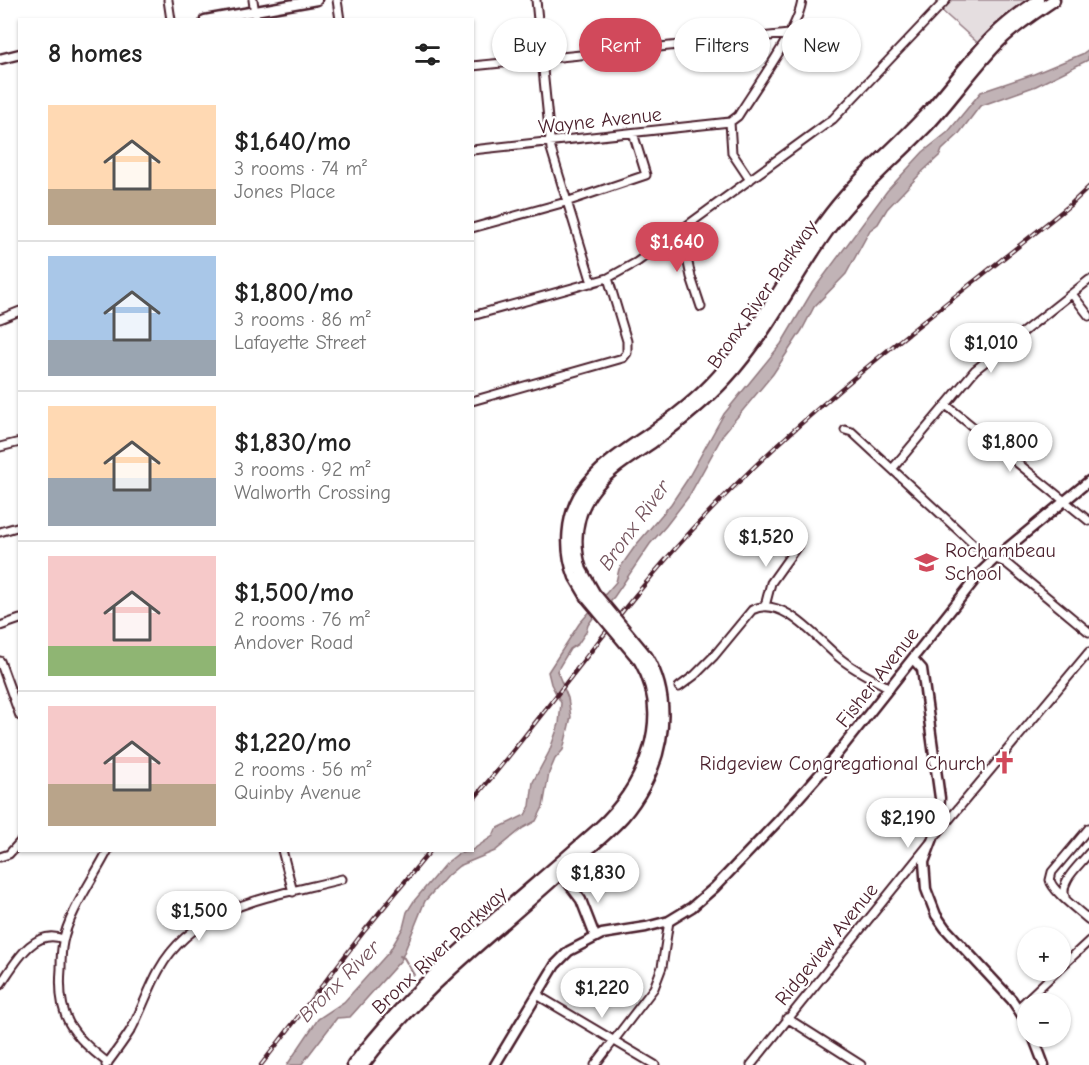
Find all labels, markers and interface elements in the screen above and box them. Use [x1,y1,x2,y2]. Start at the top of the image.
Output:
chip: Buy [492,18,567,72]
chip: Rent [579,18,662,72]
chip: Filters [674,18,770,72]
chip: New [782,18,861,72]
icon: filters [411,38,444,71]
text: 8 homes [48,39,142,69]
street label: Wayne Avenue [537,103,663,138]
text: $1,640/mo [234,127,351,157]
icon: home [96,129,168,201]
text: 3 rooms · 74 m² [234,157,367,180]
text: Jones Place [234,180,335,203]
street label: Bronx River Parkway [703,216,822,373]
pin: $1,640 [628,222,726,273]
text: $1,640 [650,230,705,253]
text: $1,800/mo [234,278,353,308]
icon: home [96,280,168,352]
text: 3 rooms · 86 m² [234,308,371,331]
pin: $1,010 [942,323,1040,374]
text: Lafayette Street [234,331,366,354]
text: $1,010 [964,331,1018,354]
pin: $1,800 [961,422,1059,473]
text: $1,830/mo [234,428,351,458]
icon: home [96,430,168,502]
text: $1,800 [982,430,1038,453]
text: 3 rooms · 92 m² [234,458,371,481]
water label: Bronx River [593,474,676,575]
text: Walworth Crossing [234,481,391,504]
pin: $1,520 [717,517,815,568]
text: $1,520 [738,525,794,548]
place label: Rochambeau School [945,539,1056,585]
school or university icon: Rochambeau School [914,549,940,575]
text: $1,500/mo [234,578,354,608]
icon: home [96,580,168,652]
text: 2 rooms · 76 m² [234,608,370,631]
street label: Fisher Avenue [831,623,924,732]
text: Andover Road [234,631,353,654]
text: $1,220/mo [234,728,351,758]
icon: home [96,730,168,802]
church icon: Ridgeview Congregational Church [991,750,1017,776]
place label: Ridgeview Congregational Church [700,752,986,775]
text: 2 rooms · 56 m² [234,758,372,781]
text: Quinby Avenue [234,781,361,804]
pin: $2,190 [859,798,957,849]
text: $2,190 [880,806,936,829]
pin: $1,830 [549,853,647,904]
text: $1,830 [570,861,626,884]
street label: Ridgeview Avenue [770,879,883,1010]
street label: Bronx River Parkway [367,882,512,1019]
pin: $1,500 [150,891,248,942]
text: $1,500 [170,899,228,922]
map controls [1017,927,1071,1047]
button: + [1017,927,1071,981]
water label: Bronx River [293,934,386,1027]
pin: $1,220 [553,968,651,1019]
text: $1,220 [574,976,630,999]
button: − [1017,993,1071,1047]

